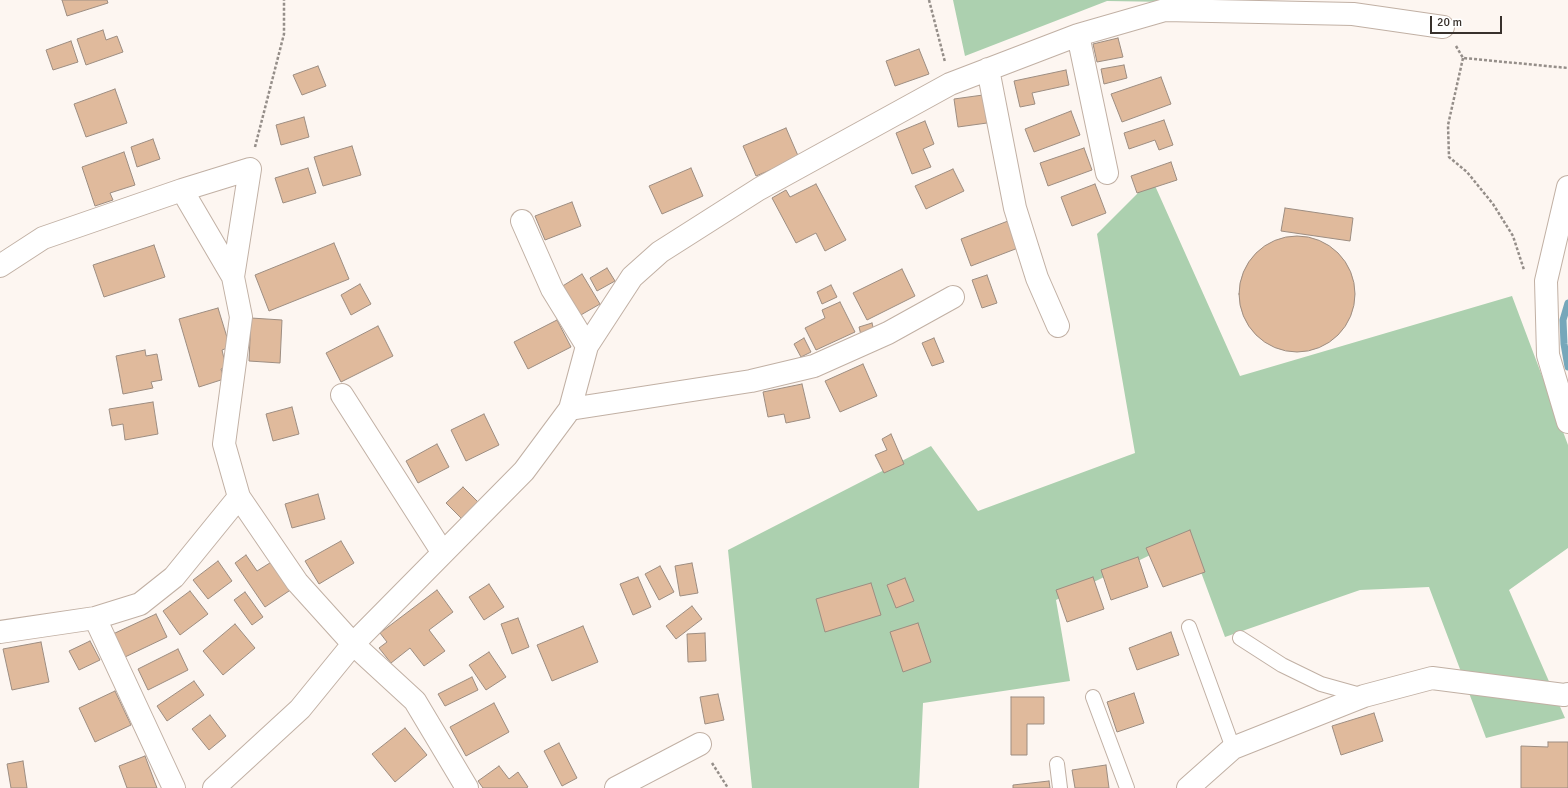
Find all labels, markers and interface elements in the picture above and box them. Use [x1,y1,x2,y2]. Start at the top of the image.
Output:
scale bar [1432,8,1504,34]
text: 20 m [1437,15,1462,30]

